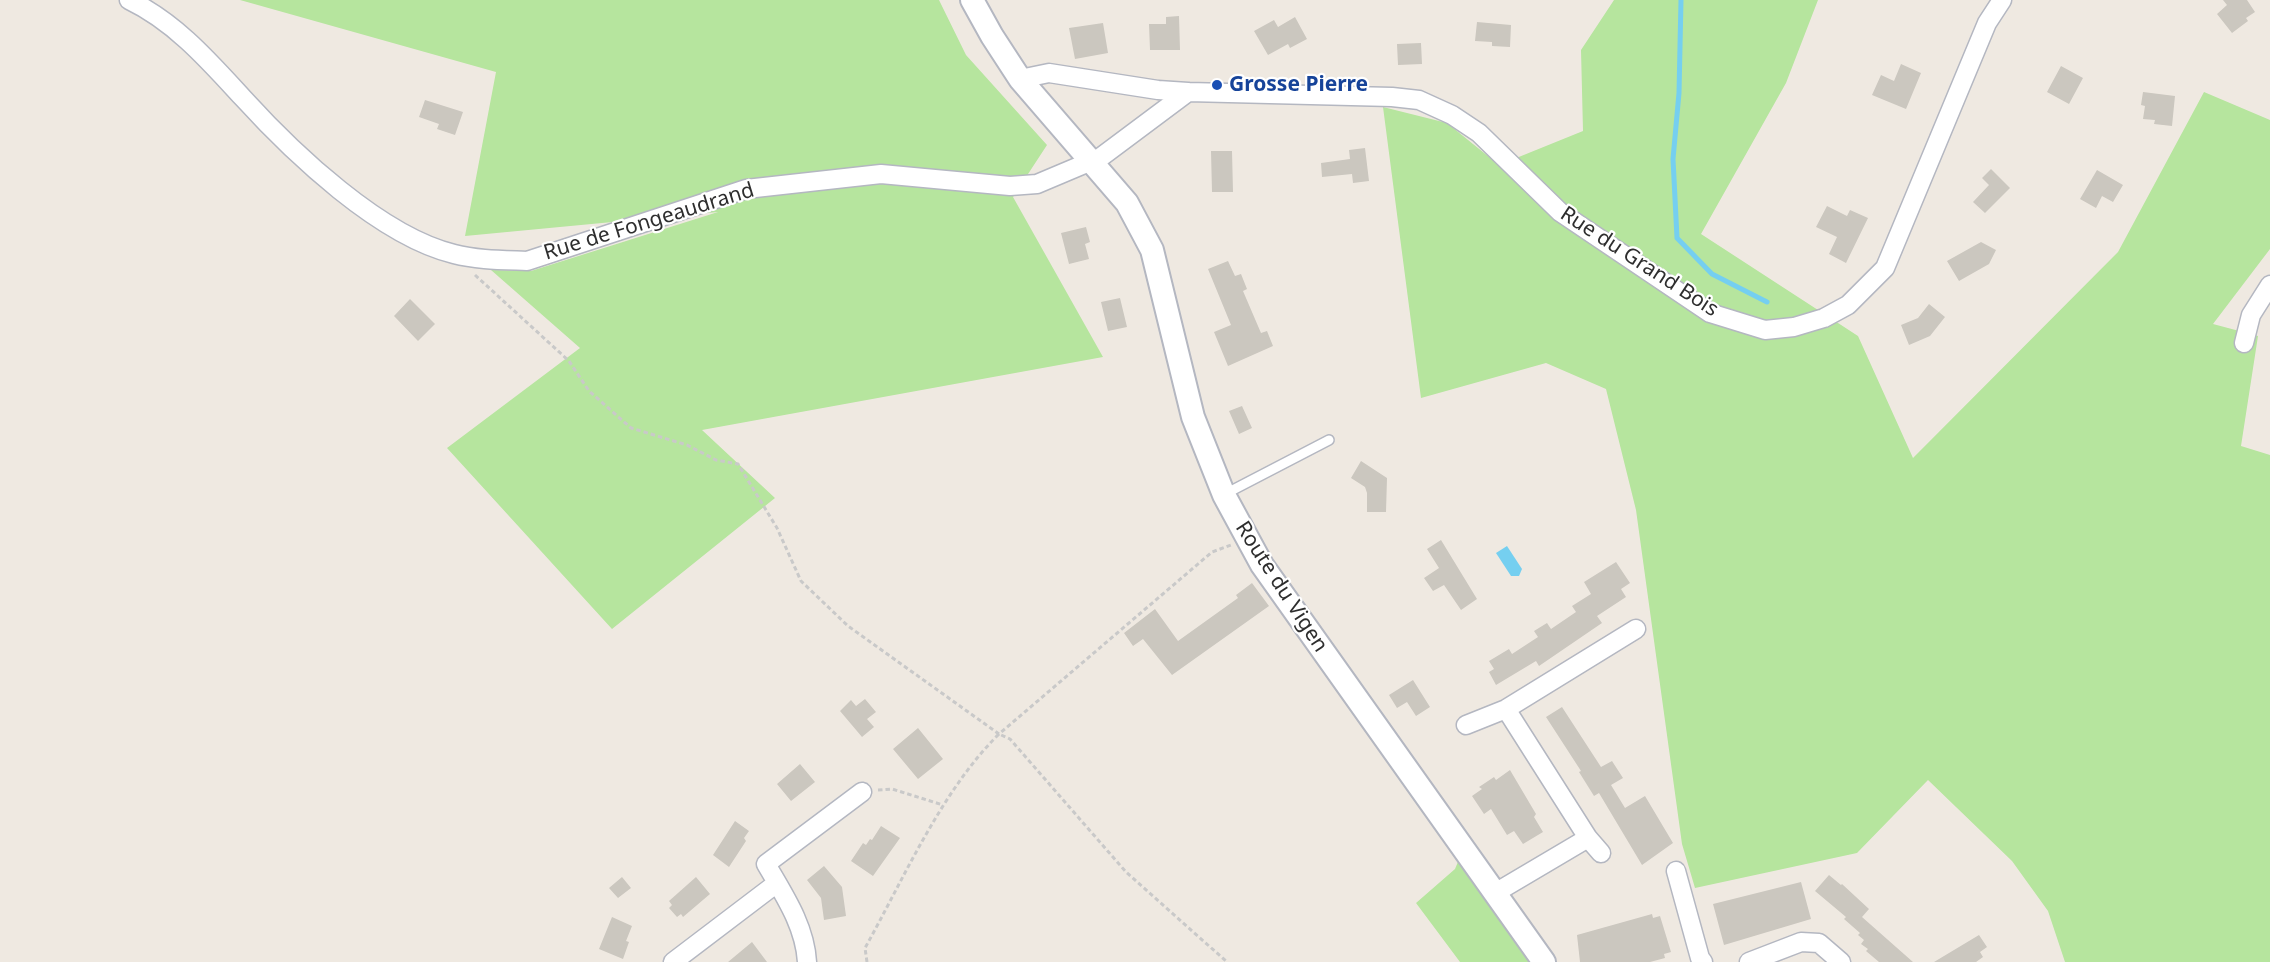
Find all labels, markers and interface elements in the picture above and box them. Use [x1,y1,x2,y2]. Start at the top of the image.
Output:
place label: Grosse Pierre [1229,72,1368,98]
marker: Grosse Pierre [1210,78,1224,92]
street label: Rue de Fongeaudrand [541,178,757,266]
street label: Rue du Grand Bois [1555,202,1723,322]
street label: Route du Vigen [1229,517,1333,657]

